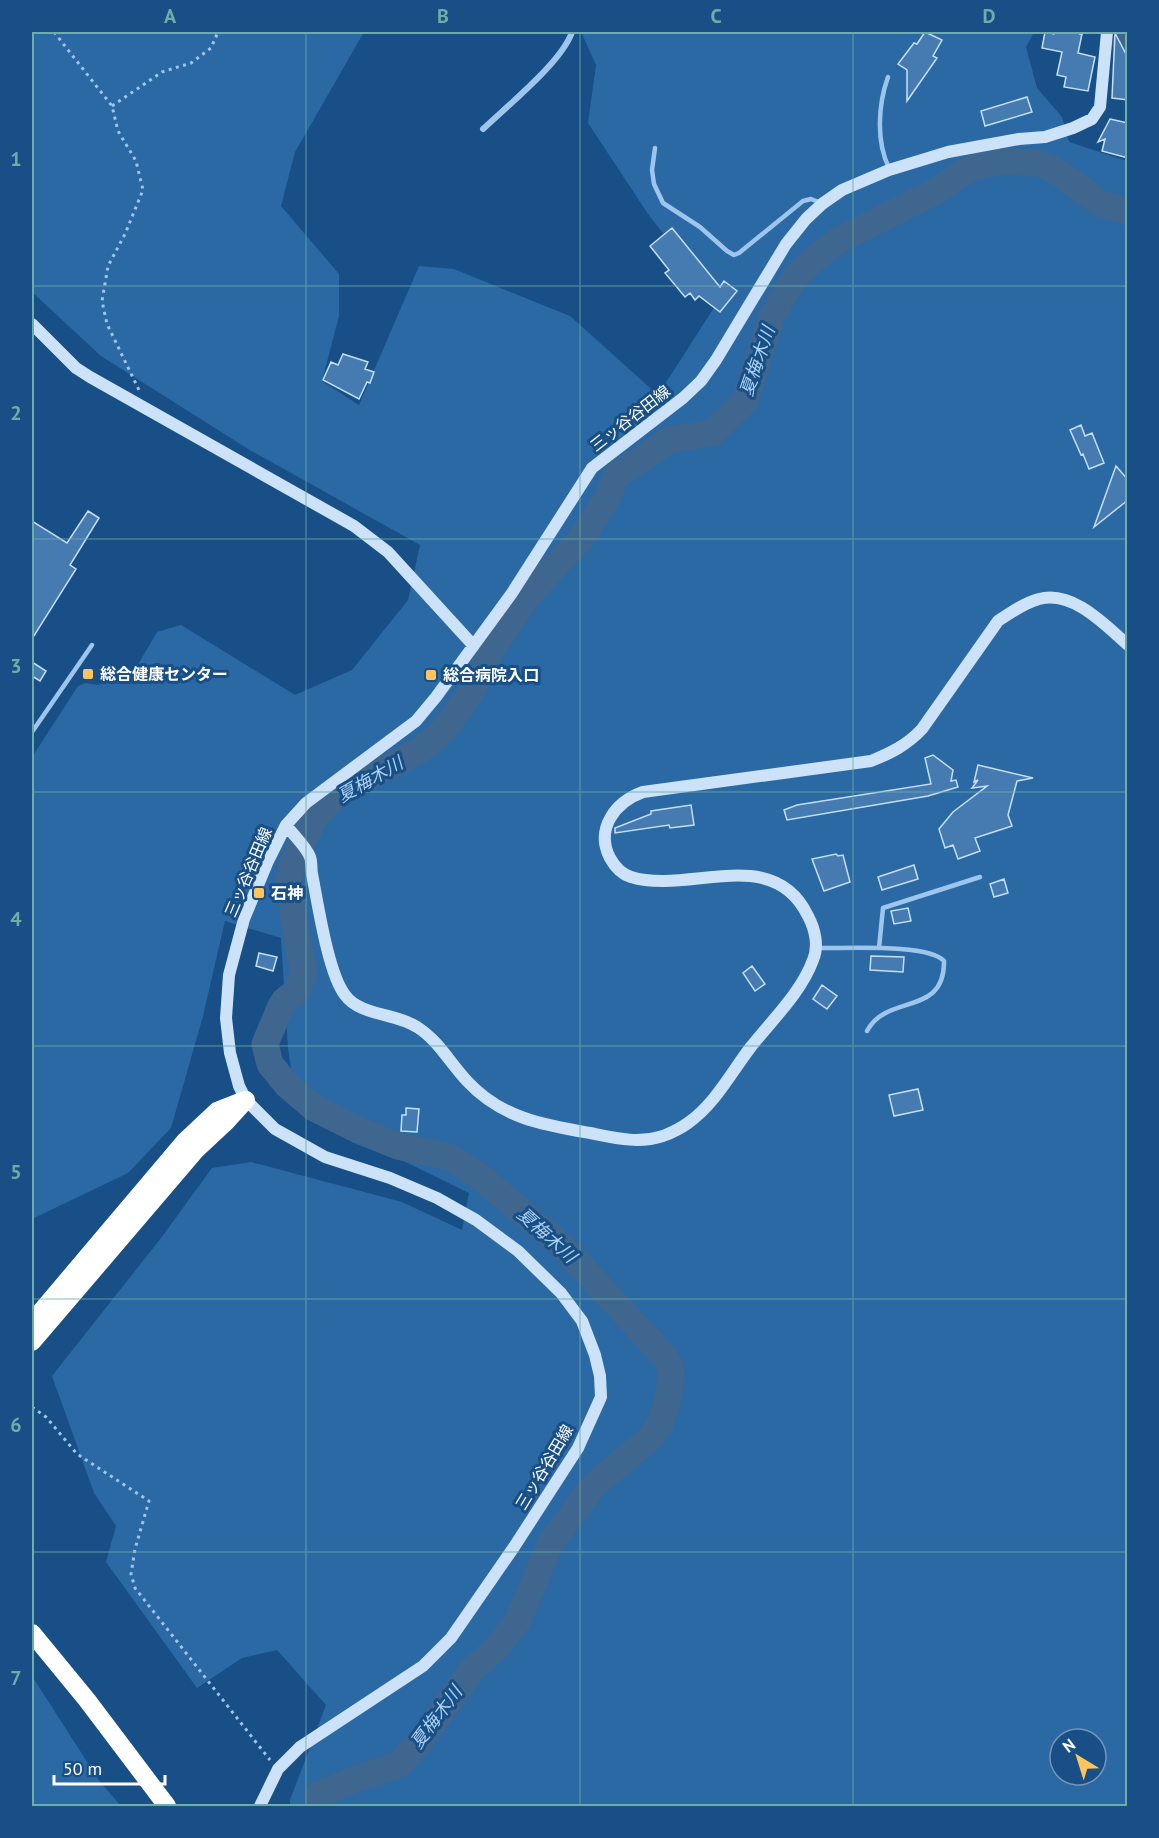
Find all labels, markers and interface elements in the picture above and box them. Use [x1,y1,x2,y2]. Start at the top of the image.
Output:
text: A [164,3,177,29]
text: B [437,3,449,29]
text: C [710,3,722,29]
text: D [983,3,996,29]
text: 1 [10,146,22,172]
water label: 夏梅木川 [734,321,780,399]
street label: 三ッ谷谷田線 [586,381,674,455]
text: 2 [10,400,22,426]
text: 3 [10,653,22,679]
place label: 総合健康センター [100,664,228,684]
place label: 総合病院入口 [443,665,539,685]
marker: 総合健康センター [81,667,95,681]
marker: 総合病院入口 [424,668,438,682]
water label: 夏梅木川 [333,750,409,807]
street label: 三ッ谷谷田線 [220,824,276,920]
place label: 石神 [271,883,303,903]
marker: 石神 [252,886,266,900]
text: 4 [10,906,22,932]
text: 5 [10,1159,22,1185]
water label: 夏梅木川 [513,1202,583,1269]
text: 6 [10,1412,22,1438]
street label: 三ッ谷谷田線 [511,1421,577,1513]
text: 7 [10,1665,22,1691]
water label: 夏梅木川 [405,1680,468,1753]
north arrow [1048,1727,1108,1787]
text: N [1058,1734,1079,1756]
scale bar [54,1748,165,1786]
text: 50 m [63,1757,102,1780]

